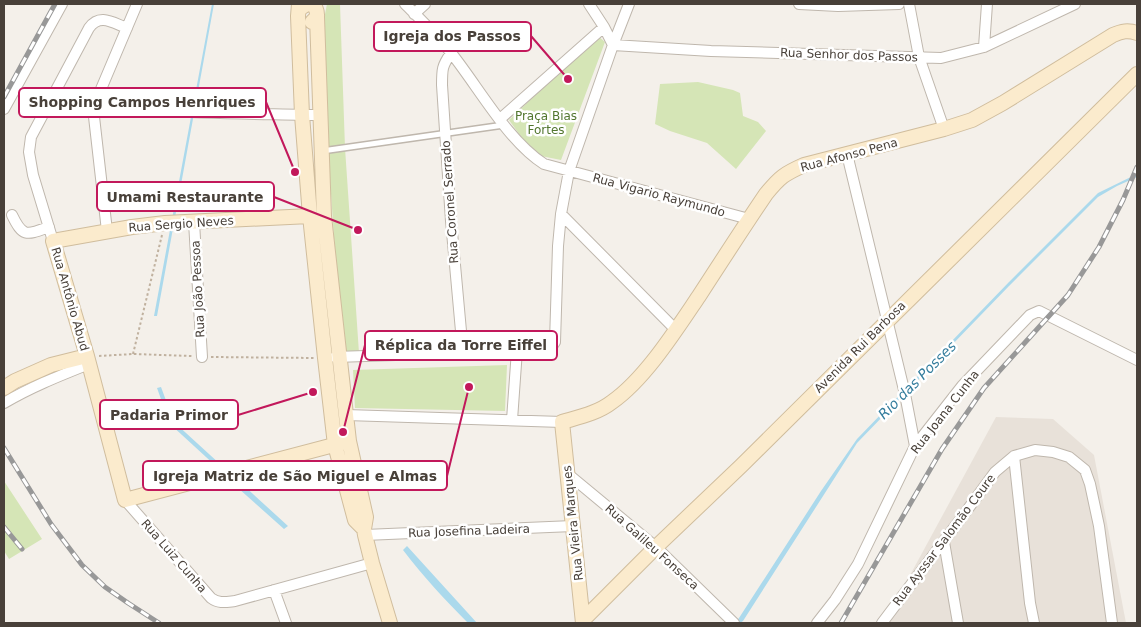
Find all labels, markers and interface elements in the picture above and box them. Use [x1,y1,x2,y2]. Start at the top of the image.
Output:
callout: Igreja dos Passos [374,22,531,51]
text: Igreja dos Passos [383,28,521,44]
street label: Rua Senhor dos Passos [780,46,918,64]
callout: Shopping Campos Henriques [19,88,266,117]
text: Shopping Campos Henriques [28,94,256,110]
park label: Praça Bias Fortes [515,109,577,137]
street label: Rua Afonso Pena [799,135,899,175]
street label: Rua Coronel Serrado [439,140,461,264]
street label: Rua Vigario Raymundo [591,171,727,219]
callout: Umami Restaurante [97,182,274,211]
text: Umami Restaurante [107,189,263,205]
street label: Rua Sergio Neves [128,213,234,235]
street label: Rua João Pessoa [188,240,208,338]
street label: Rua Antônio Abud [48,245,92,353]
street label: Avenida Rui Barbosa [811,298,909,396]
callout: Réplica da Torre Eiffel [365,331,557,360]
text: Réplica da Torre Eiffel [375,337,547,353]
water label: Rio das Posses [875,338,959,422]
street label: Rua Joana Cunha [908,367,982,457]
callout: Padaria Primor [100,400,238,429]
text: Padaria Primor [110,407,228,423]
callout: Igreja Matriz de São Miguel e Almas [143,461,447,490]
street label: Rua Vieira Marques [560,465,586,581]
text: Igreja Matriz de São Miguel e Almas [153,468,437,484]
street label: Rua Ayssar Salomão Coure [890,472,998,608]
street label: Rua Galileu Fonseca [602,501,702,593]
street label: Rua Luiz Cunha [138,516,210,596]
street label: Rua Josefina Ladeira [408,522,530,540]

